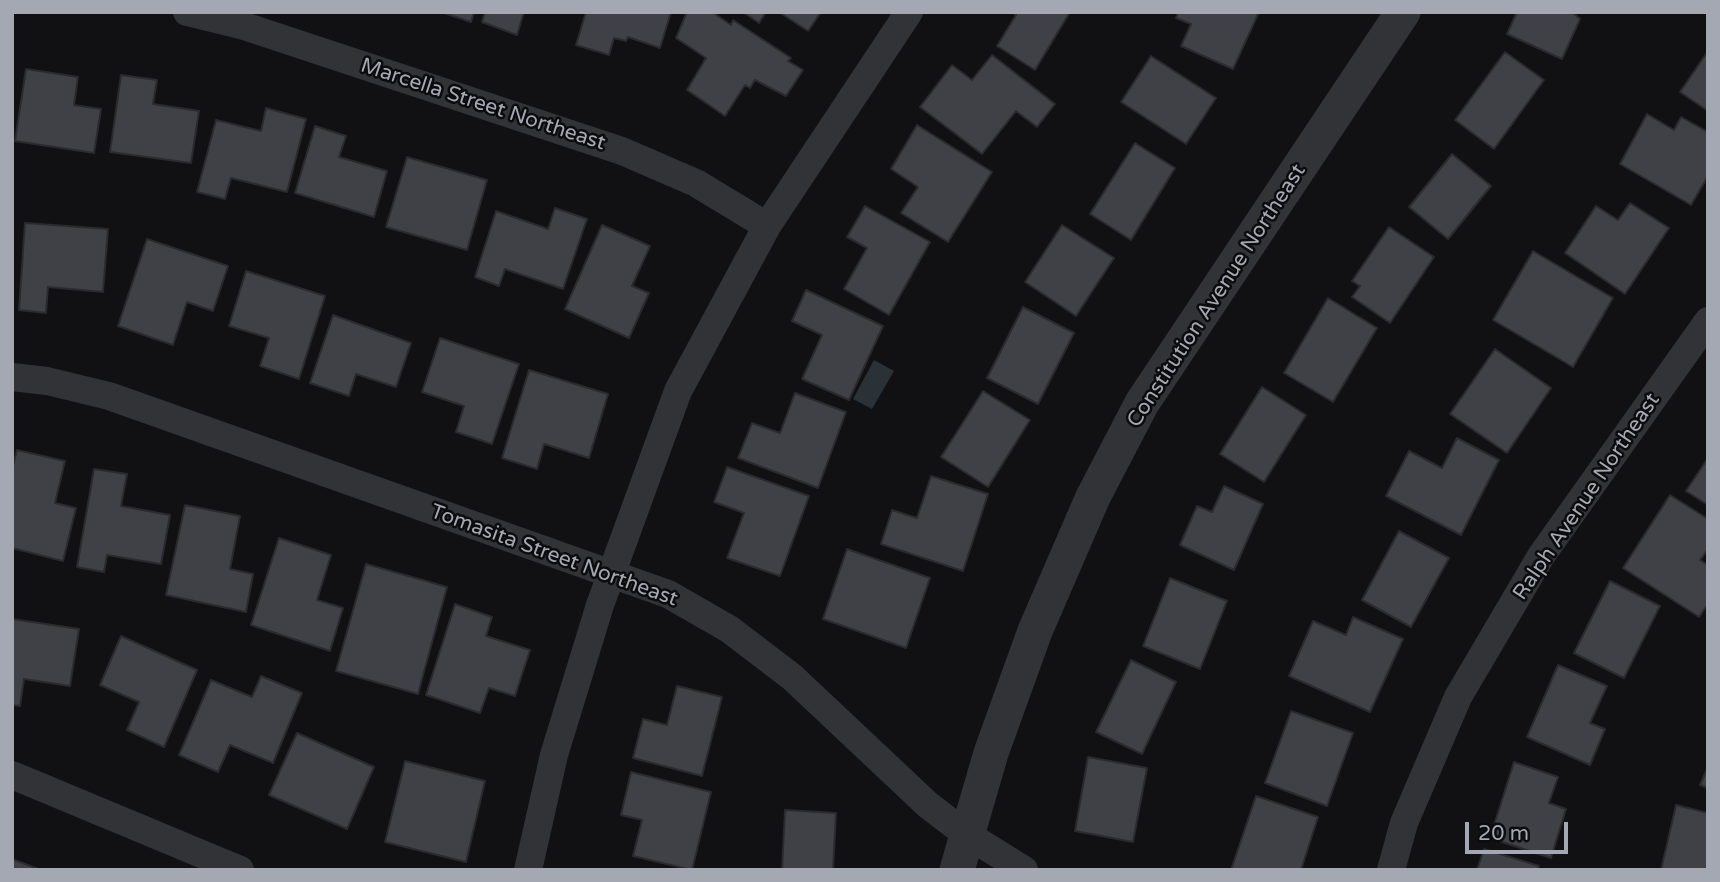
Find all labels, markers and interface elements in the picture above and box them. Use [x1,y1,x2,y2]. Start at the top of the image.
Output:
street label: Marcella Street Northeast [357,53,609,157]
street label: Constitution Avenue Northeast [1122,160,1312,432]
street label: Ralph Avenue Northeast [1508,389,1666,605]
street label: Tomasita Street Northeast [427,499,681,613]
scale bar [1468,808,1571,852]
text: 20 m [1478,821,1529,846]

